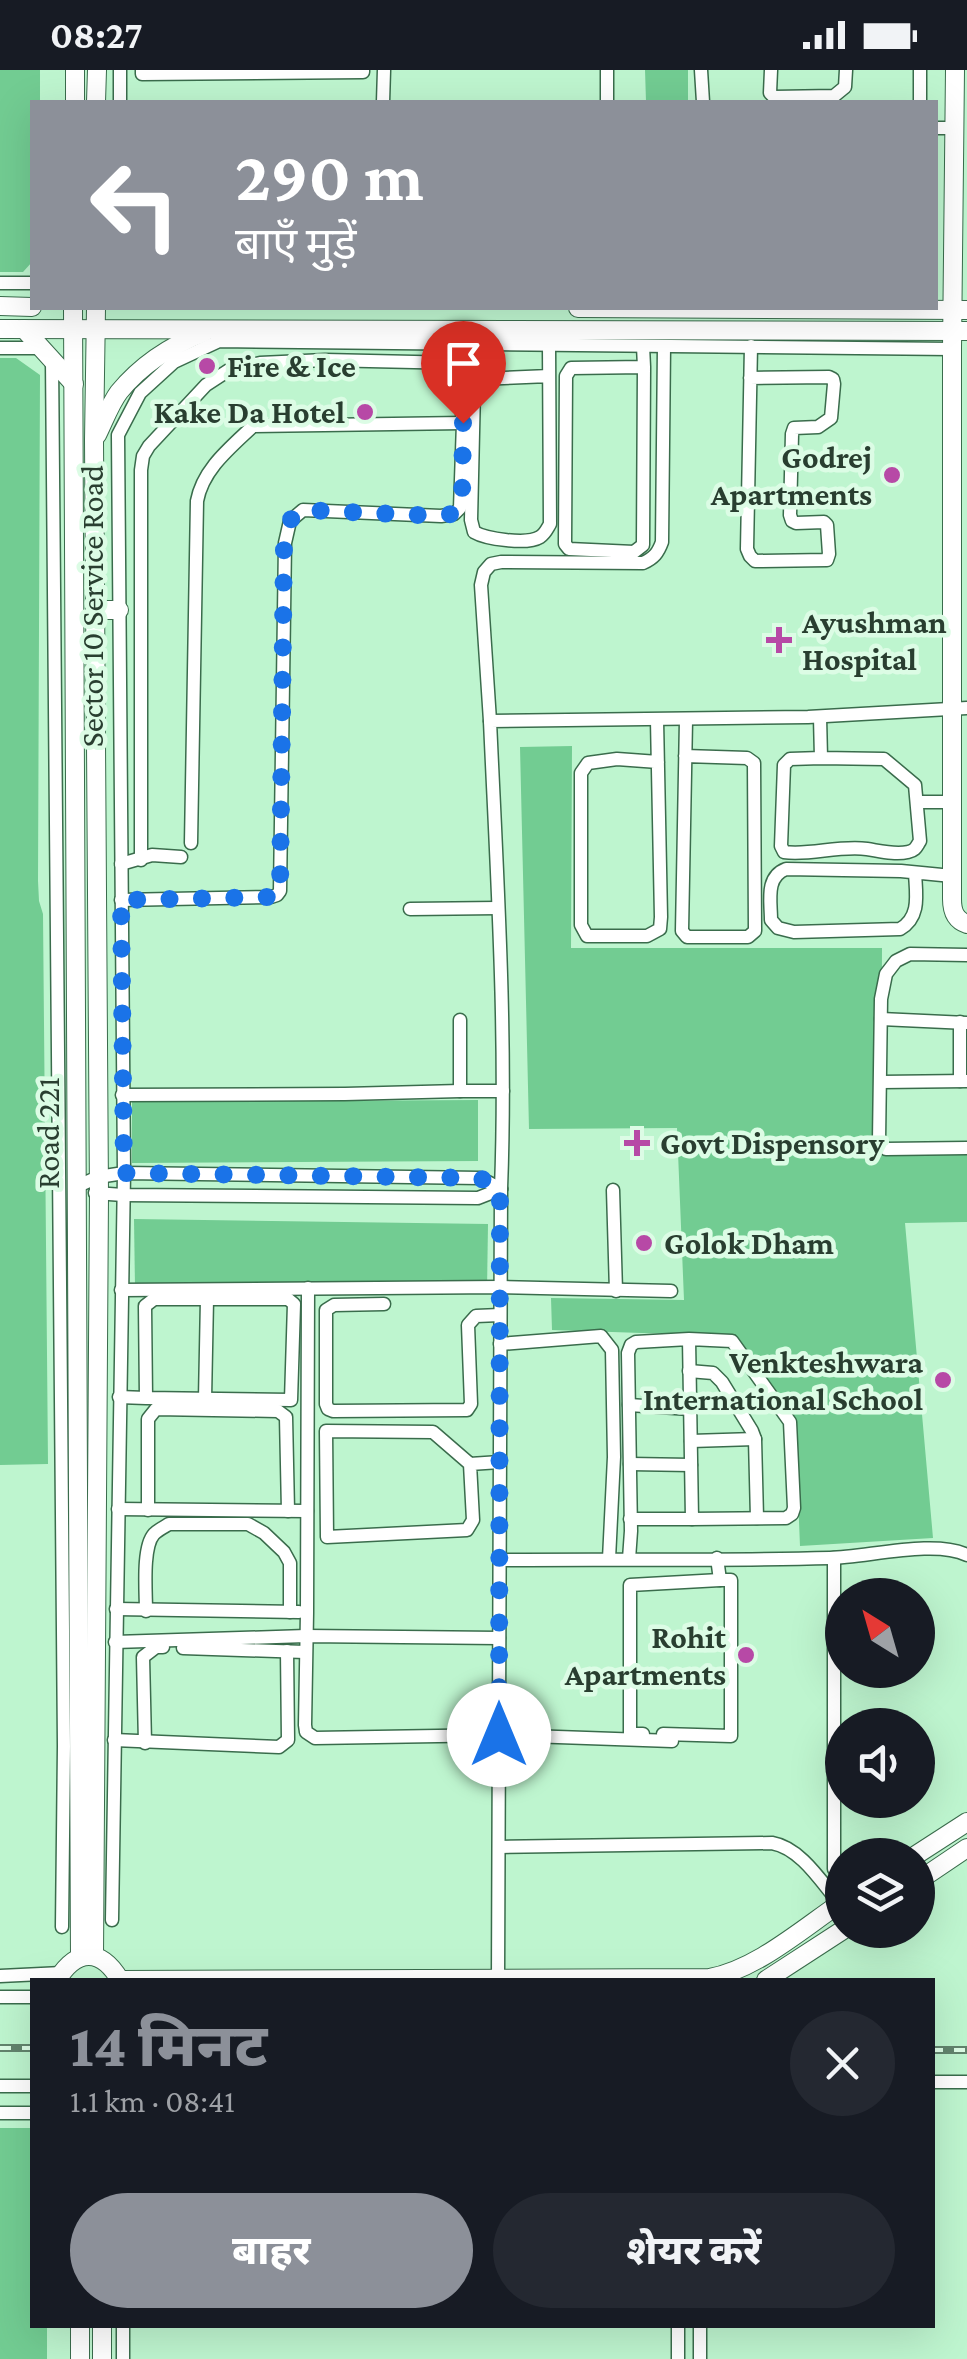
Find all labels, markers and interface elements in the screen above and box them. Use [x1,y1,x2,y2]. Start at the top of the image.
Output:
text: 08:27 [50,14,143,56]
text: 290 m [235,137,424,215]
icon: left [70,140,200,270]
text: बाएँ मुड़ें [235,219,357,269]
pin [421,321,506,424]
icon: arrive [436,336,491,391]
place label: Fire & Ice [227,348,356,384]
marker: Fire & Ice [196,355,218,377]
place label: Kake Da Hotel [153,394,345,430]
marker: Kake Da Hotel [354,401,376,423]
place label: Godrej Apartments [710,439,872,512]
marker: Godrej Apartments [881,464,903,486]
street label: Sector 10 Service Road [74,465,110,747]
place label: Ayushman Hospital [801,604,947,677]
marker: Ayushman Hospital [766,627,792,653]
street label: Road 221 [30,1077,66,1189]
place label: Govt Dispensory [660,1125,885,1161]
marker: Govt Dispensory [624,1130,650,1156]
place label: Golok Dham [664,1225,834,1261]
marker: Golok Dham [633,1232,655,1254]
place label: Venkteshwara International School [643,1344,923,1417]
marker: Venkteshwara International School [932,1369,954,1391]
north arrow [825,1578,935,1688]
map controls [825,1578,935,1948]
place label: Rohit Apartments [564,1619,726,1692]
marker: Rohit Apartments [735,1644,757,1666]
position arrow [447,1683,551,1787]
button: sound [825,1708,935,1818]
button: layers [825,1838,935,1948]
button: close [790,2011,895,2116]
text: 14 मिनट [70,2012,267,2079]
text: 1.1 km · 08:41 [70,2083,235,2119]
button: बाहर [70,2193,473,2308]
button: शेयर करें [493,2193,895,2308]

